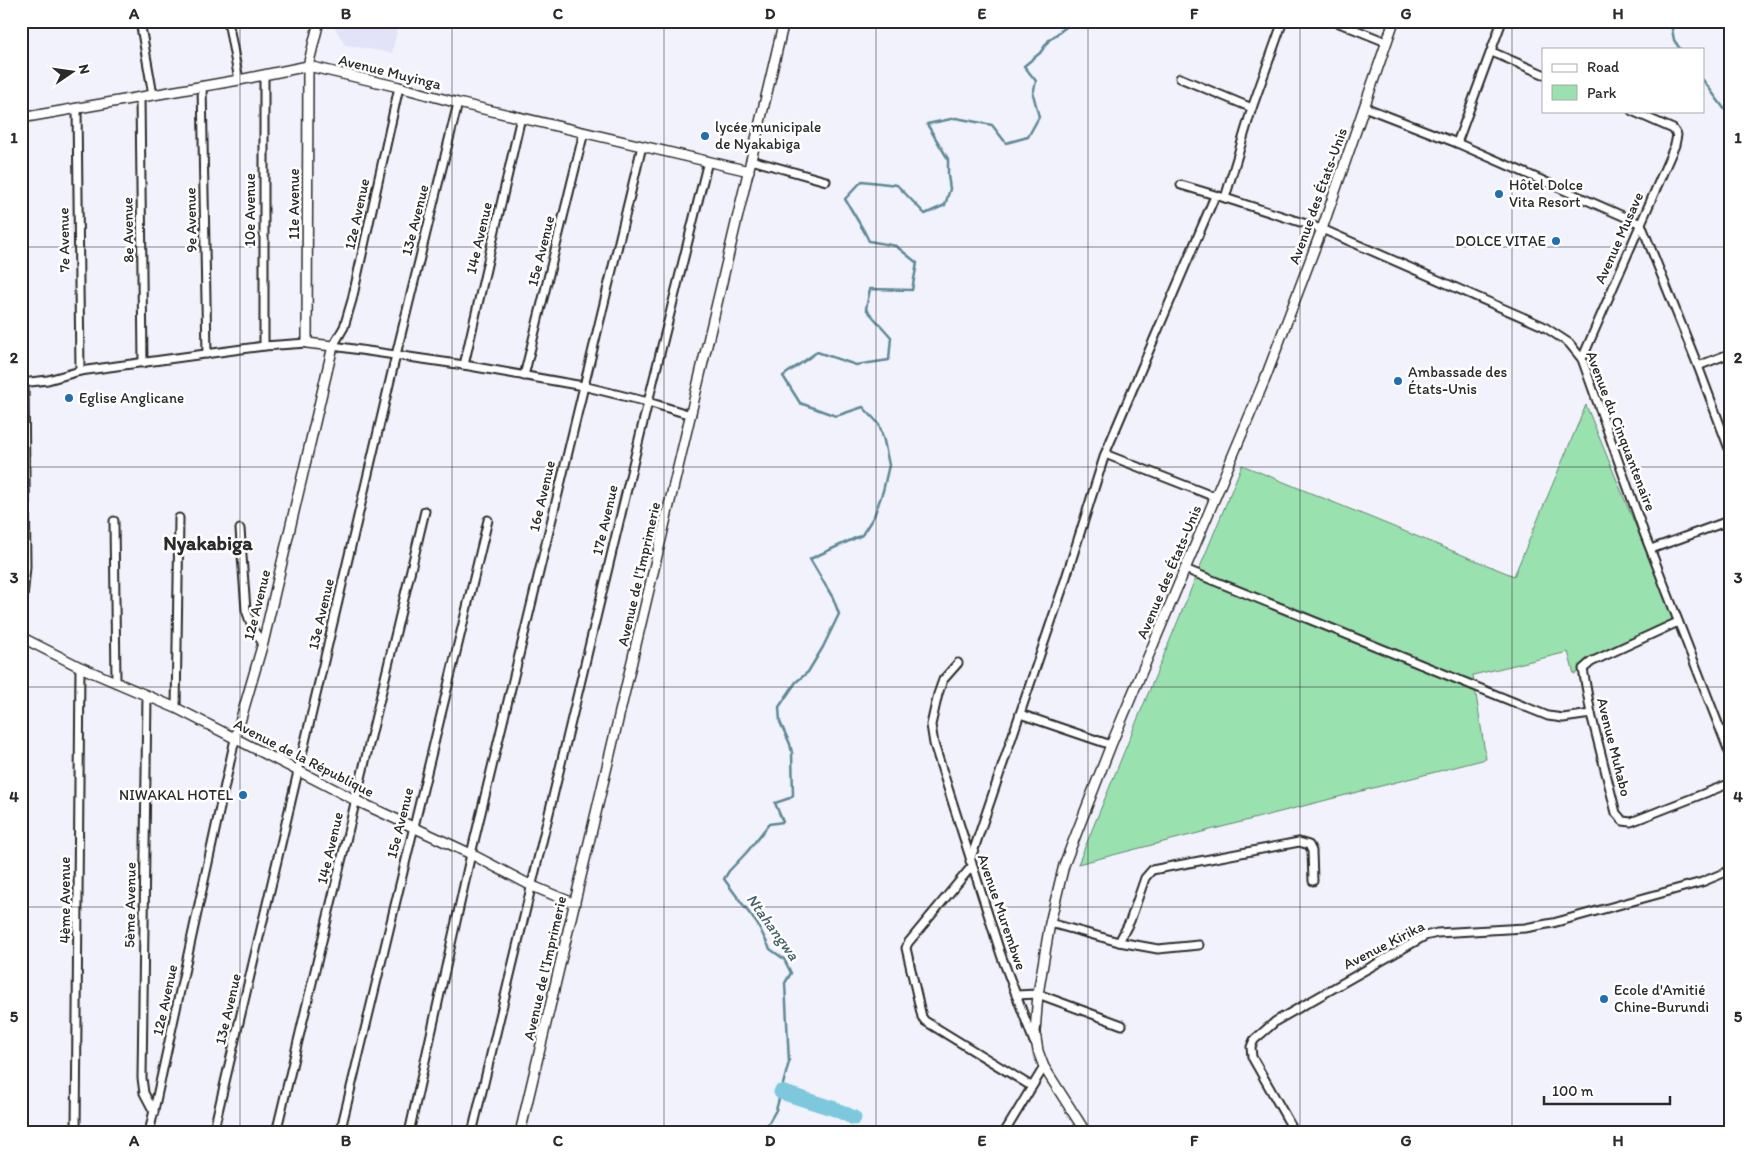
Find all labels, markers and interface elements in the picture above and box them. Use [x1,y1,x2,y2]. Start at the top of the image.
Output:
text: A [128,4,140,23]
text: B [341,4,352,23]
text: C [553,4,564,23]
text: D [765,4,776,23]
text: E [978,4,987,23]
text: F [1190,4,1199,23]
text: G [1400,4,1412,23]
text: H [1612,4,1624,23]
north arrow [48,48,98,98]
legend [1542,48,1704,112]
street label: Avenue Muyinga [337,51,443,94]
text: Road [1587,58,1620,76]
text: N [75,63,94,76]
text: Park [1587,84,1617,102]
place label: lycée municipale de Nyakabiga [715,118,821,153]
street label: Avenue des États-Unis [1285,125,1351,267]
text: 1 [10,128,18,147]
text: 1 [1734,128,1742,147]
marker: lycée municipale de Nyakabiga [699,130,711,142]
street label: 11e Avenue [285,168,303,240]
street label: 10e Avenue [241,173,259,247]
place label: Hôtel Dolce Vita Resort [1509,176,1583,211]
street label: 12e Avenue [341,177,373,251]
street label: 13e Avenue [397,183,433,257]
street label: 9e Avenue [181,187,201,253]
marker: Hôtel Dolce Vita Resort [1493,188,1505,200]
street label: Avenue Musave [1591,189,1647,287]
street label: 8e Avenue [118,197,138,263]
street label: 14e Avenue [462,200,496,276]
street label: 7e Avenue [54,207,74,273]
street label: 15e Avenue [524,214,558,288]
place label: DOLCE VITAE [1455,232,1546,250]
marker: DOLCE VITAE [1550,235,1562,247]
text: 2 [10,348,19,367]
street label: Avenue du Cinquantenaire [1582,348,1660,514]
text: 2 [1734,348,1743,367]
place label: Ambassade des États-Unis [1408,363,1508,398]
marker: Ambassade des États-Unis [1392,375,1404,387]
place label: Eglise Anglicane [79,389,184,407]
marker: Eglise Anglicane [63,392,75,404]
street label: 16e Avenue [525,459,559,533]
street label: 17e Avenue [588,483,622,557]
street label: Avenue de l'Imprimerie [614,500,664,648]
street label: Avenue des États-Unis [1133,502,1205,642]
district label: Nyakabiga [163,531,253,556]
text: 3 [10,568,19,587]
street label: 12e Avenue [240,568,274,642]
text: 3 [1734,568,1743,587]
street label: 13e Avenue [304,577,338,651]
street label: Avenue Muhabo [1593,696,1635,798]
street label: Avenue de la République [231,715,377,801]
place label: NIWAKAL HOTEL [119,786,233,804]
street label: 15e Avenue [383,786,417,860]
text: 4 [9,787,19,806]
text: 4 [1733,787,1743,806]
marker: NIWAKAL HOTEL [237,789,249,801]
street label: 14e Avenue [313,810,347,886]
street label: Avenue Murembwe [974,852,1030,972]
street label: 4ème Avenue [56,857,74,944]
street label: 5ème Avenue [120,862,140,948]
water label: Ntahangwa [742,890,804,965]
street label: Avenue de l'Imprimerie [520,894,570,1042]
street label: Avenue Kirika [1340,917,1428,973]
street label: 12e Avenue [149,963,181,1037]
street label: 13e Avenue [211,972,245,1046]
place label: Ecole d'Amitié Chine-Burundi [1614,981,1709,1016]
marker: Ecole d'Amitié Chine-Burundi [1598,993,1610,1005]
text: 5 [10,1007,19,1026]
text: 5 [1734,1007,1743,1026]
scale bar [1544,1074,1671,1106]
text: 100 m [1552,1082,1594,1100]
text: A [128,1131,140,1150]
text: B [341,1131,352,1150]
text: C [553,1131,564,1150]
text: D [765,1131,776,1150]
text: E [978,1131,987,1150]
text: F [1190,1131,1199,1150]
text: G [1400,1131,1412,1150]
text: H [1612,1131,1624,1150]

